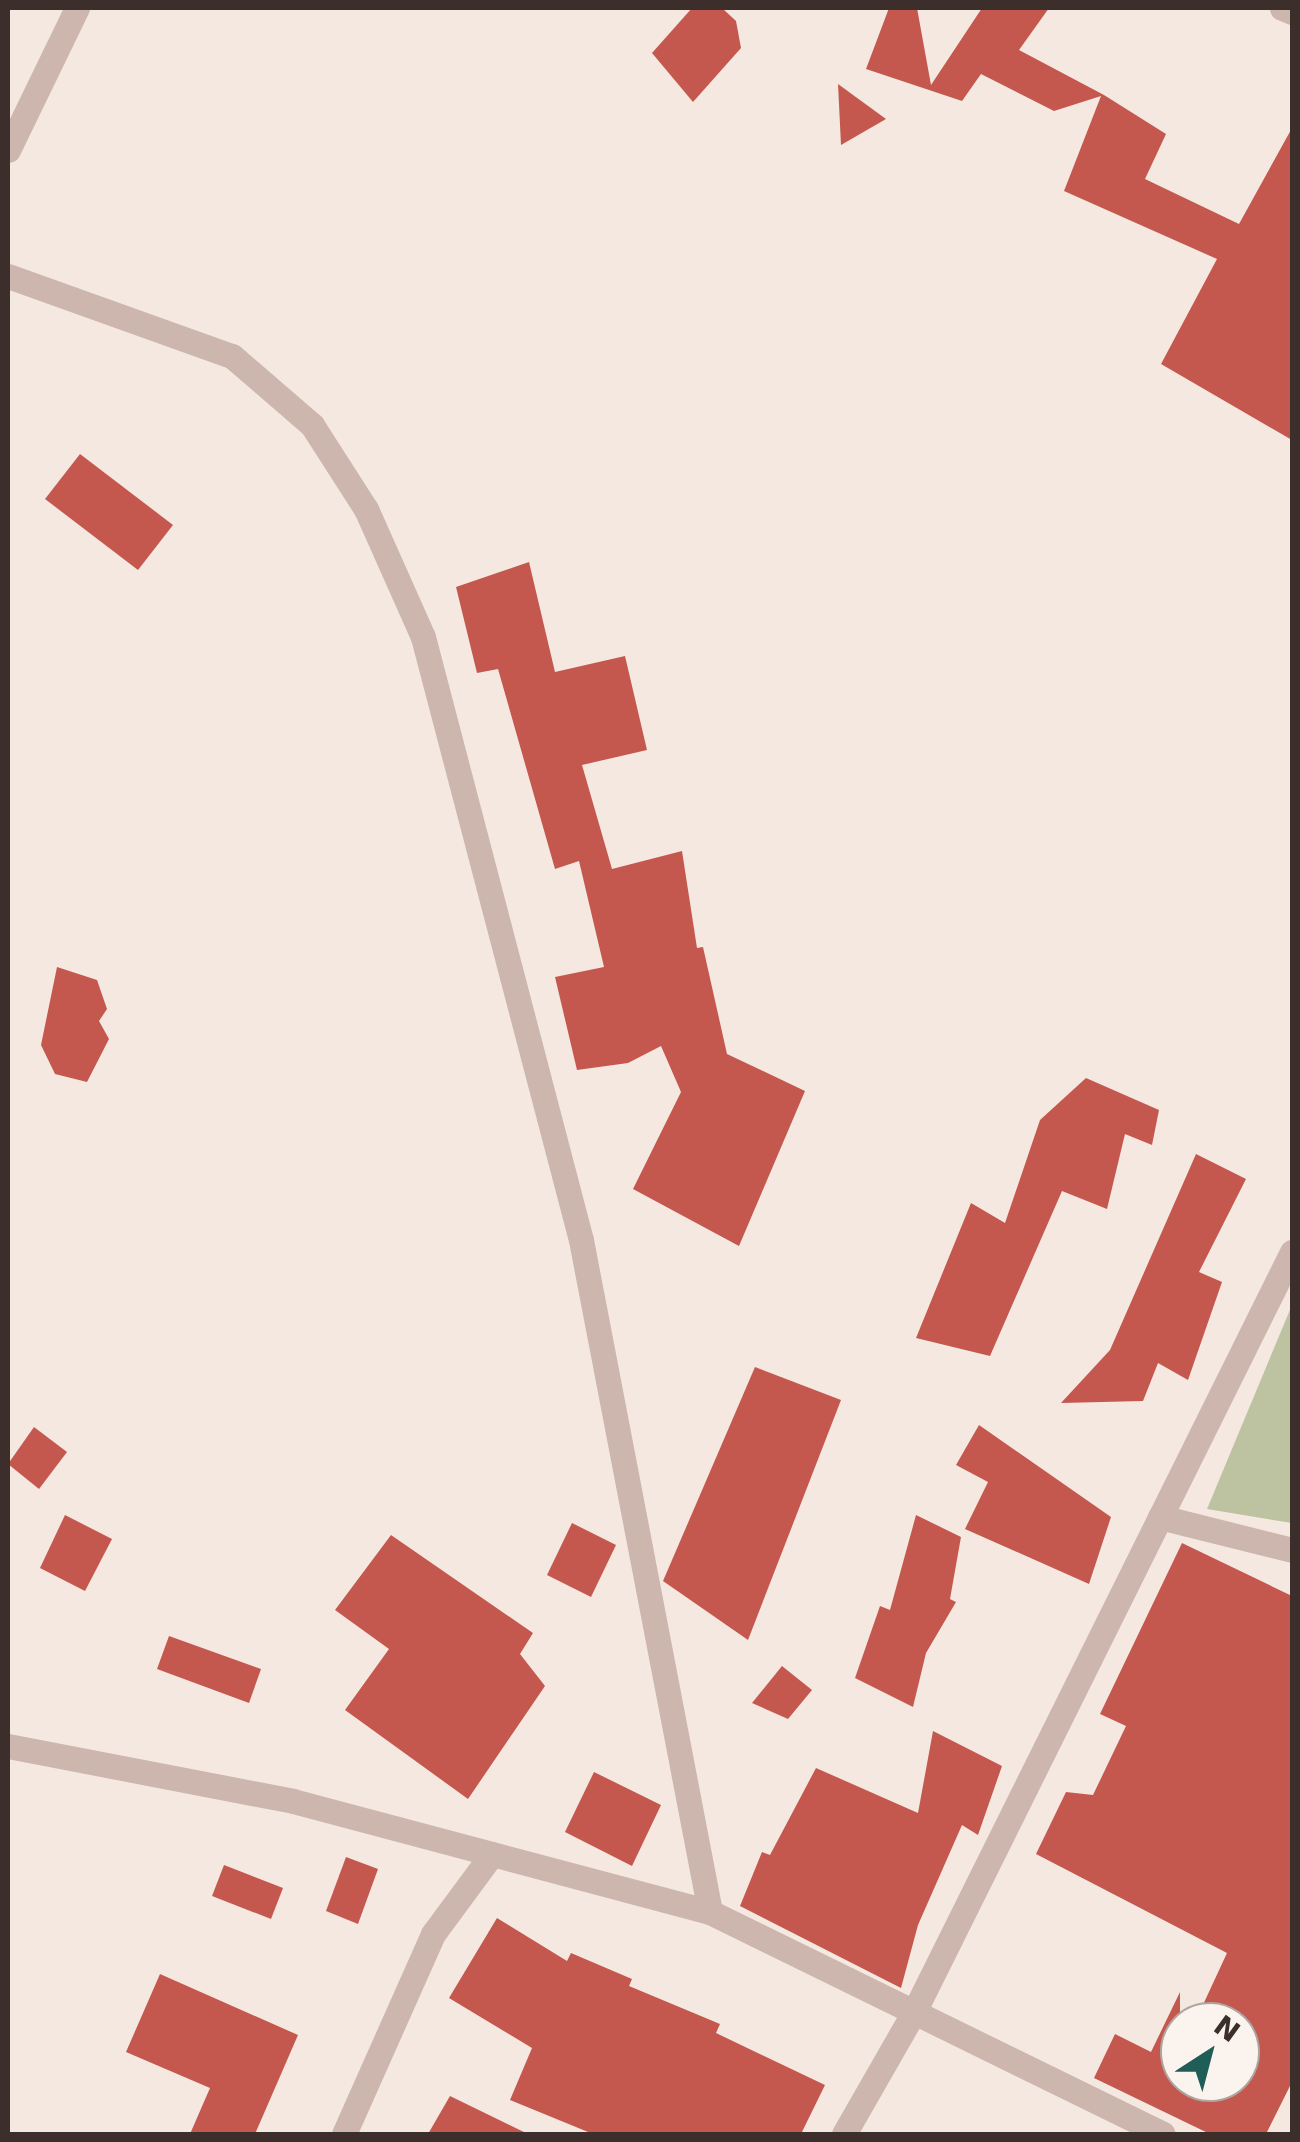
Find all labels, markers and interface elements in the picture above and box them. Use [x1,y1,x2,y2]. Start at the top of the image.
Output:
north arrow [1160,2002,1260,2102]
text: N [1208,2009,1246,2049]

